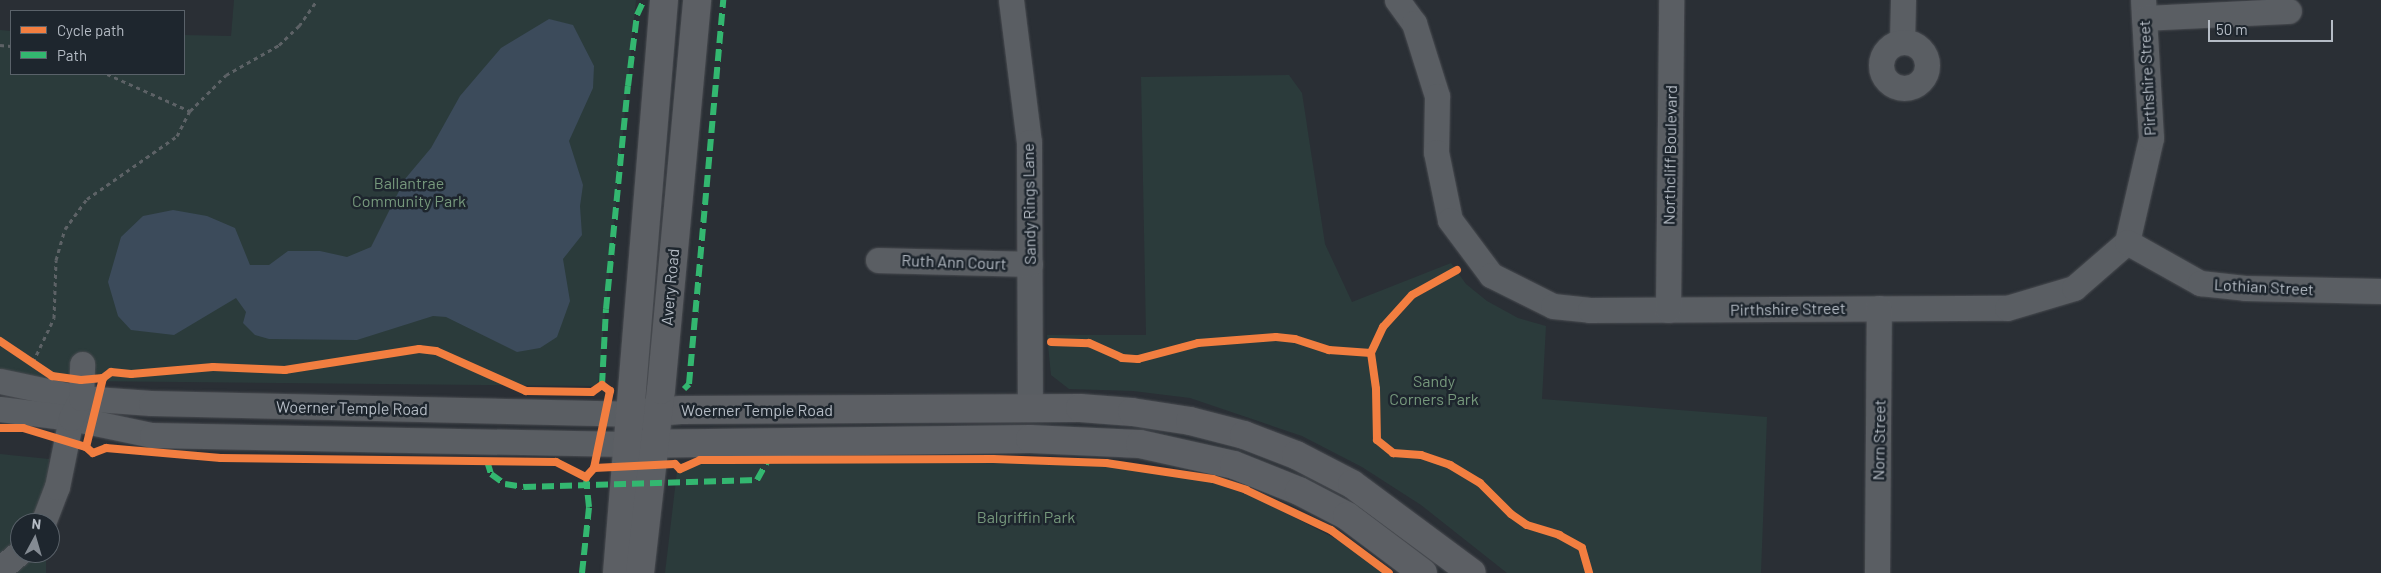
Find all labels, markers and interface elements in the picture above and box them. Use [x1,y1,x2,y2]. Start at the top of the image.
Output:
legend [10,10,185,75]
scale bar [2211,10,2336,42]
street label: Pirthshire Street [2134,20,2160,136]
text: 50 m [2216,20,2248,38]
text: Cycle path [57,21,124,39]
text: Path [57,46,87,64]
street label: Northcliff Boulevard [1659,85,1681,225]
street label: Sandy Rings Lane [1018,143,1040,265]
park label: Ballantrae Community Park [352,173,466,211]
street label: Avery Road [657,248,683,326]
street label: Ruth Ann Court [901,251,1007,273]
street label: Lothian Street [2214,275,2314,299]
street label: Pirthshire Street [1730,298,1846,320]
park label: Sandy Corners Park [1389,371,1479,409]
street label: Woerner Temple Road [276,397,428,419]
street label: Norn Street [1869,399,1889,481]
street label: Woerner Temple Road [681,400,833,420]
park label: Balgriffin Park [977,507,1075,527]
north arrow [10,513,60,563]
text: N [31,515,42,533]

